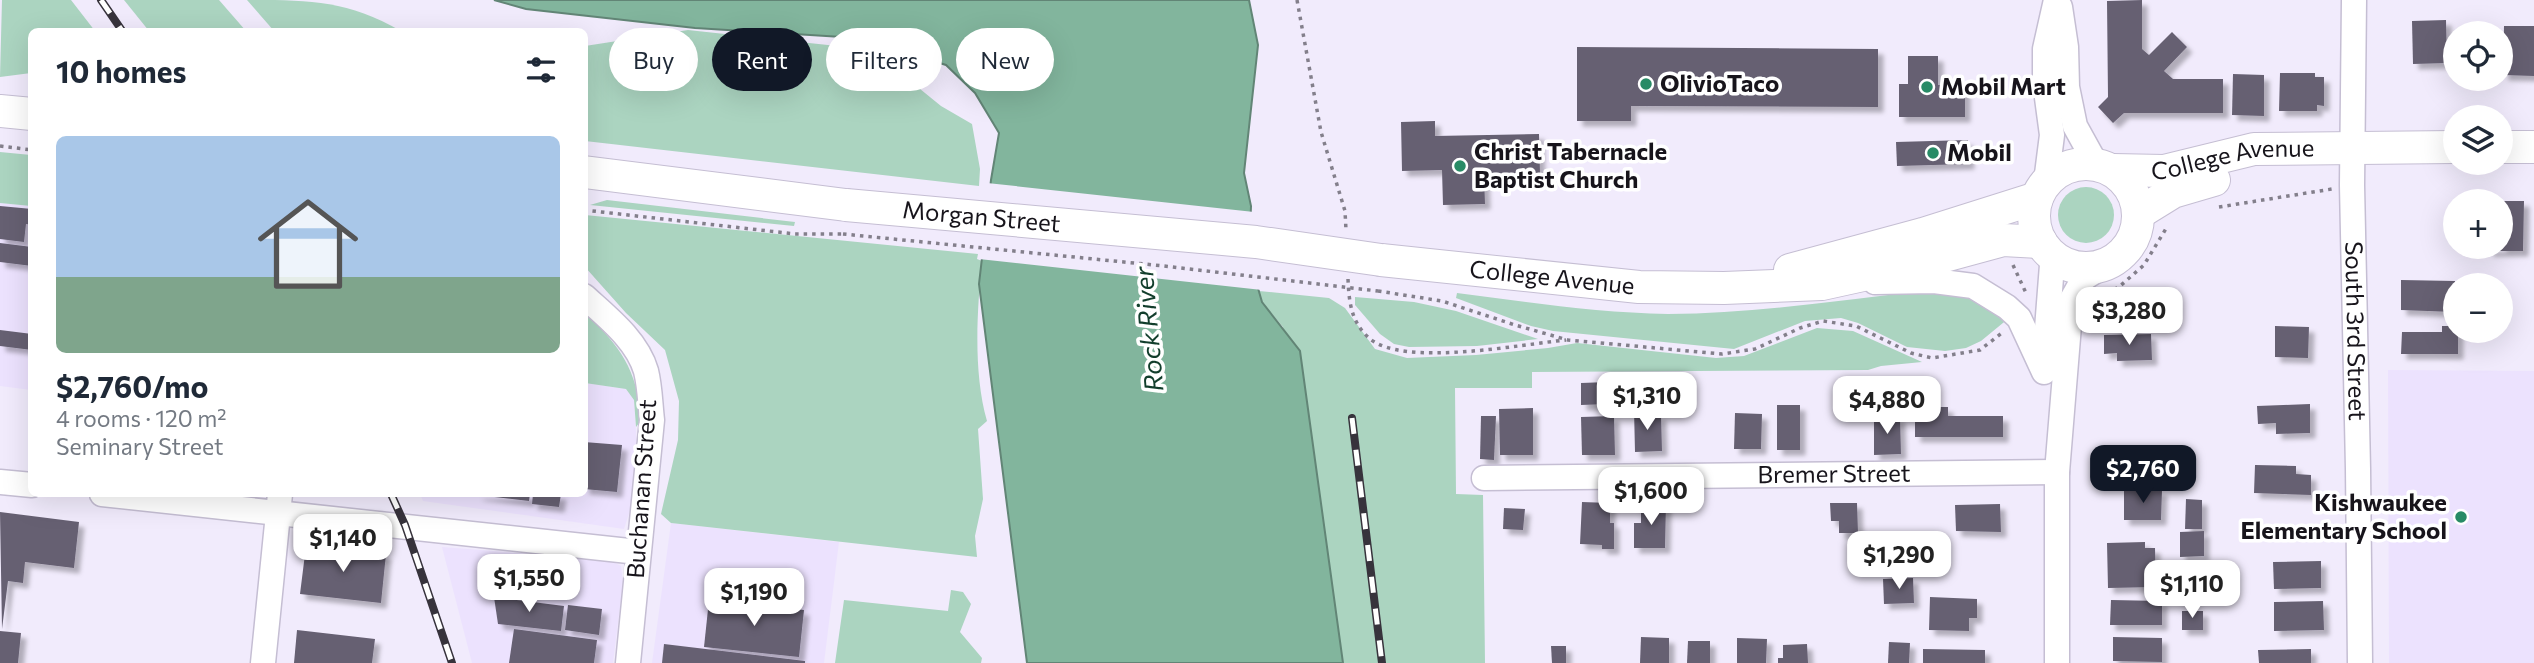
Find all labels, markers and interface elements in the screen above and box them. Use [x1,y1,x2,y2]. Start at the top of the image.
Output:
map controls [2443,21,2513,343]
button: locate [2443,21,2513,91]
chip: Buy [609,28,698,91]
chip: Rent [712,28,812,91]
chip: Filters [826,28,942,91]
chip: New [956,28,1054,91]
icon: filters [522,51,560,89]
text: 10 homes [56,52,186,89]
place label: OlivioTaco [1660,68,1779,97]
place label: Mobil Mart [1941,71,2066,100]
marker: OlivioTaco [1638,76,1654,92]
marker: Mobil Mart [1919,79,1935,95]
button: layers [2443,105,2513,175]
street label: College Avenue [2151,132,2314,184]
place label: Christ Tabernacle Baptist Church [1474,136,1667,193]
place label: Mobil [1947,137,2012,166]
marker: Mobil [1925,145,1941,161]
marker: Christ Tabernacle Baptist Church [1452,158,1468,174]
icon: home [245,181,371,307]
button: + [2443,189,2513,259]
street label: Morgan Street [901,194,1062,237]
street label: South 3rd Street [2340,241,2373,421]
street label: College Avenue [1468,253,1636,299]
water label: Rock River [1126,264,1168,393]
button: − [2443,273,2513,343]
pin: $3,280 [2072,288,2186,347]
text: $3,280 [2092,296,2166,324]
text: $2,760/mo [56,367,208,404]
pin: $1,310 [1590,372,1704,432]
pin: $4,880 [1830,376,1944,436]
text: $1,310 [1613,381,1681,409]
text: $4,880 [1849,385,1925,413]
street label: Buchanan Street [620,398,661,579]
text: 4 rooms · 120 m² [56,404,227,432]
text: Seminary Street [56,432,223,460]
pin: $2,760 [2086,446,2200,505]
text: $2,760 [2106,454,2180,482]
street label: Bremer Street [1757,458,1911,488]
pin: $1,600 [1594,468,1708,527]
text: $1,600 [1614,476,1688,504]
place label: Kishwaukee Elementary School [2240,487,2447,544]
marker: Kishwaukee Elementary School [2453,509,2469,525]
pin: $1,140 [286,514,400,574]
text: $1,140 [309,523,377,551]
pin: $1,290 [1842,532,1956,591]
text: $1,290 [1863,540,1935,568]
pin: $1,550 [472,554,586,614]
pin: $1,110 [2135,560,2249,620]
text: $1,550 [493,563,565,591]
pin: $1,190 [697,568,811,628]
text: $1,110 [2160,569,2224,597]
text: $1,190 [720,577,788,605]

